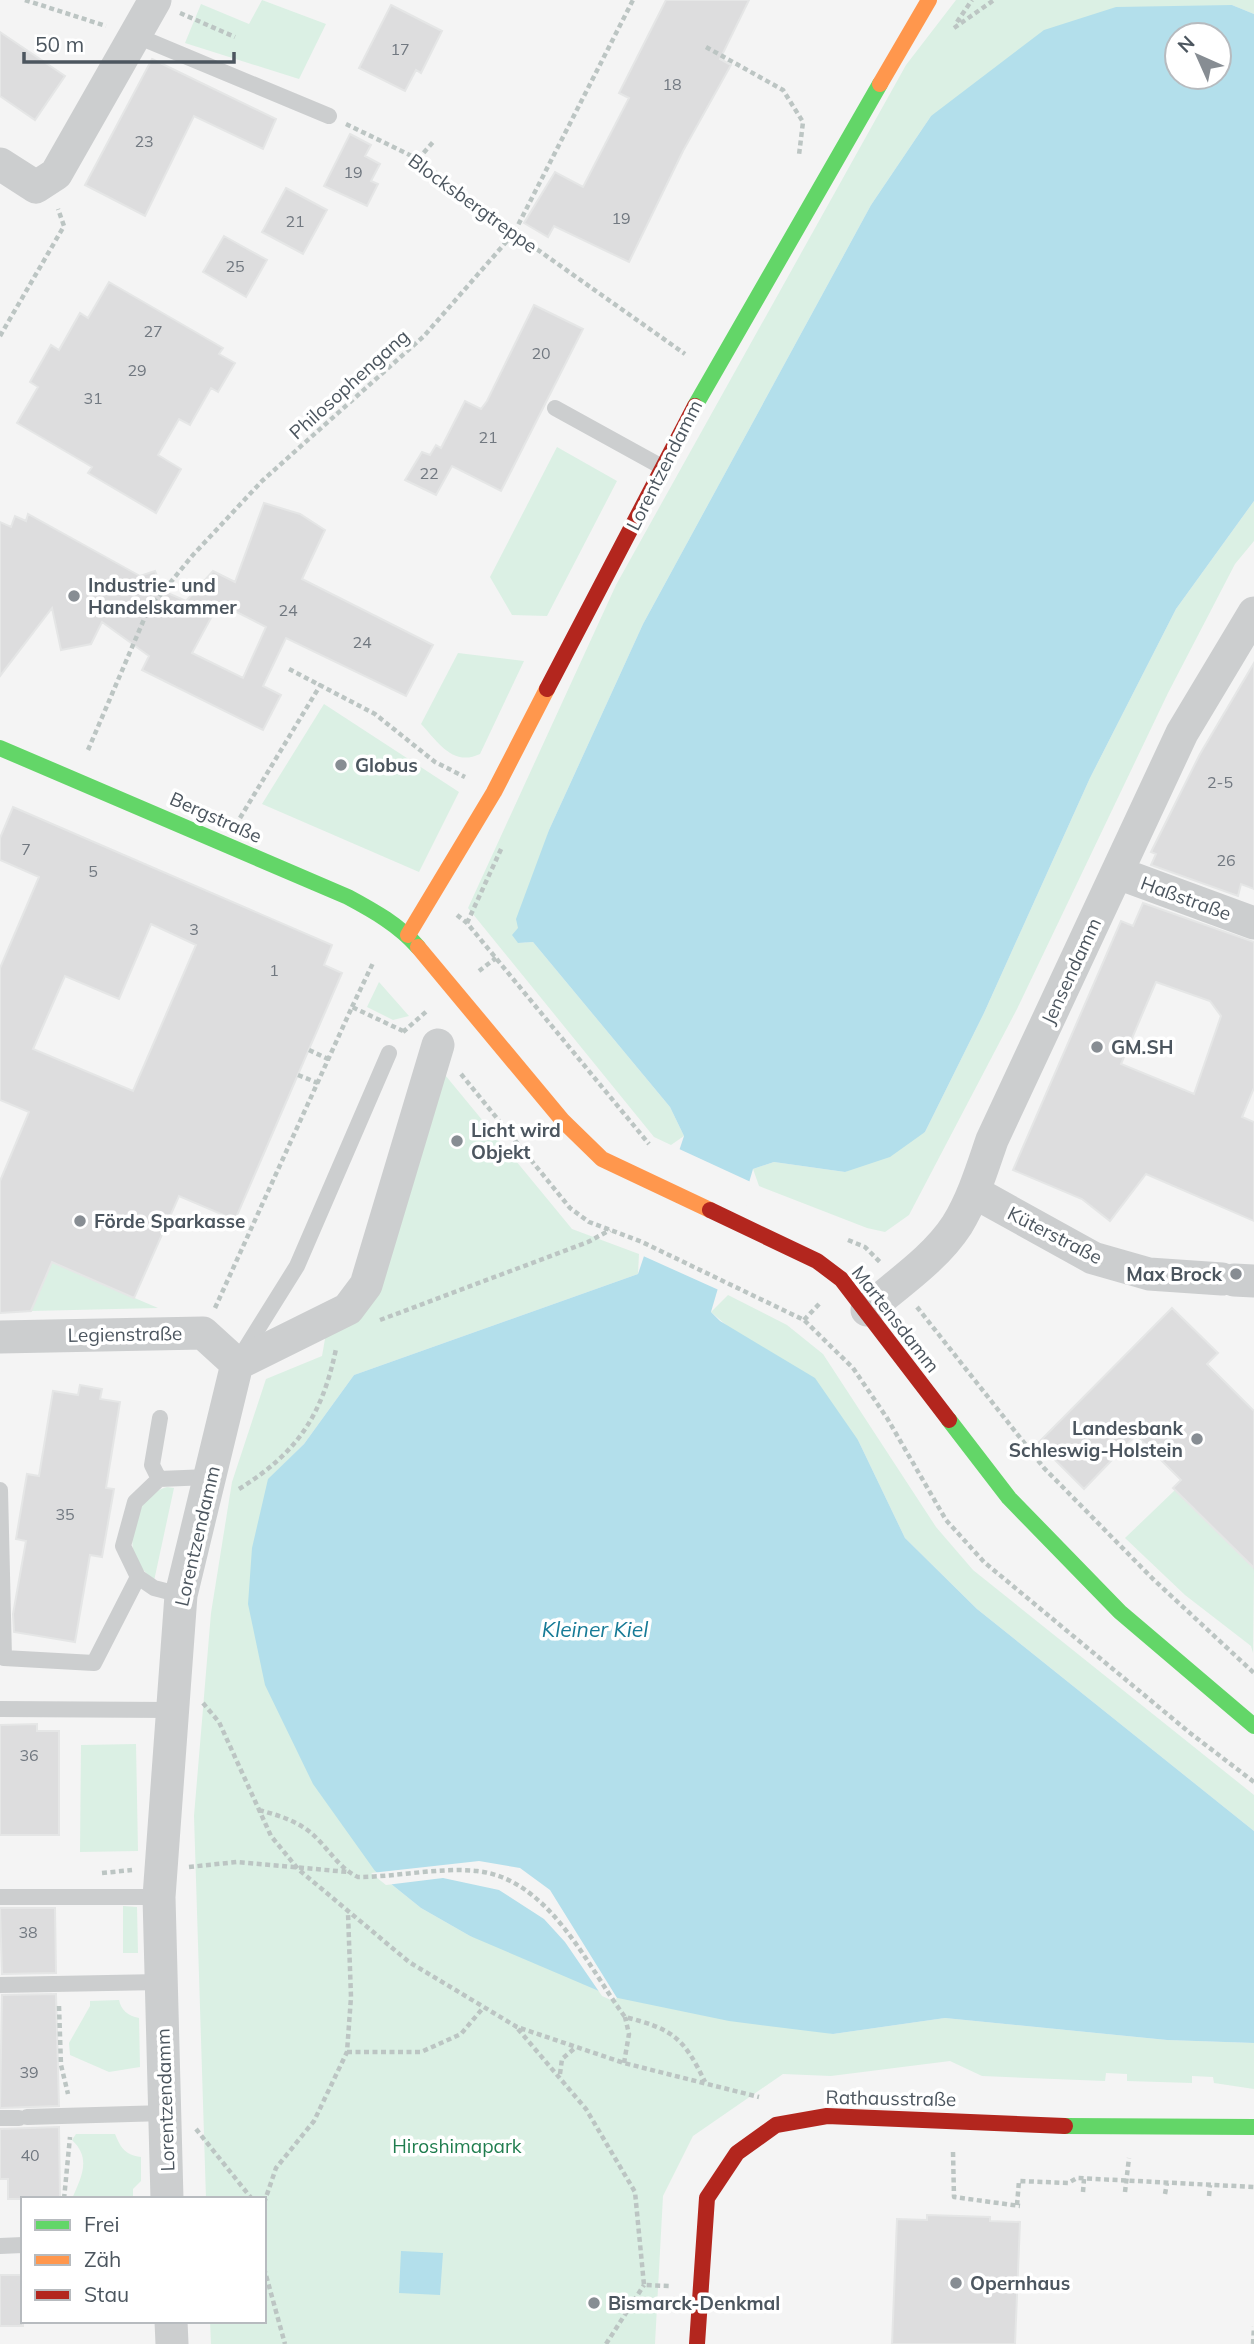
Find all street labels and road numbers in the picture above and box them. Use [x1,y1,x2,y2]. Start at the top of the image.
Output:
street label: Blocksbergtreppe [404,148,542,258]
street label: Philosophengang [284,324,414,444]
street label: Lorentzendamm [621,396,707,534]
street label: Bergstraße [166,786,266,848]
street label: Haßstraße [1138,871,1234,925]
street label: Jensendamm [1036,914,1106,1028]
street label: Küterstraße [1004,1201,1106,1269]
street label: Martensdamm [847,1261,945,1377]
street label: Legienstraße [67,1321,183,1347]
street label: Lorentzendamm [169,1463,225,1609]
street label: Lorentzendamm [151,2028,179,2172]
street label: Rathausstraße [825,2085,957,2111]

